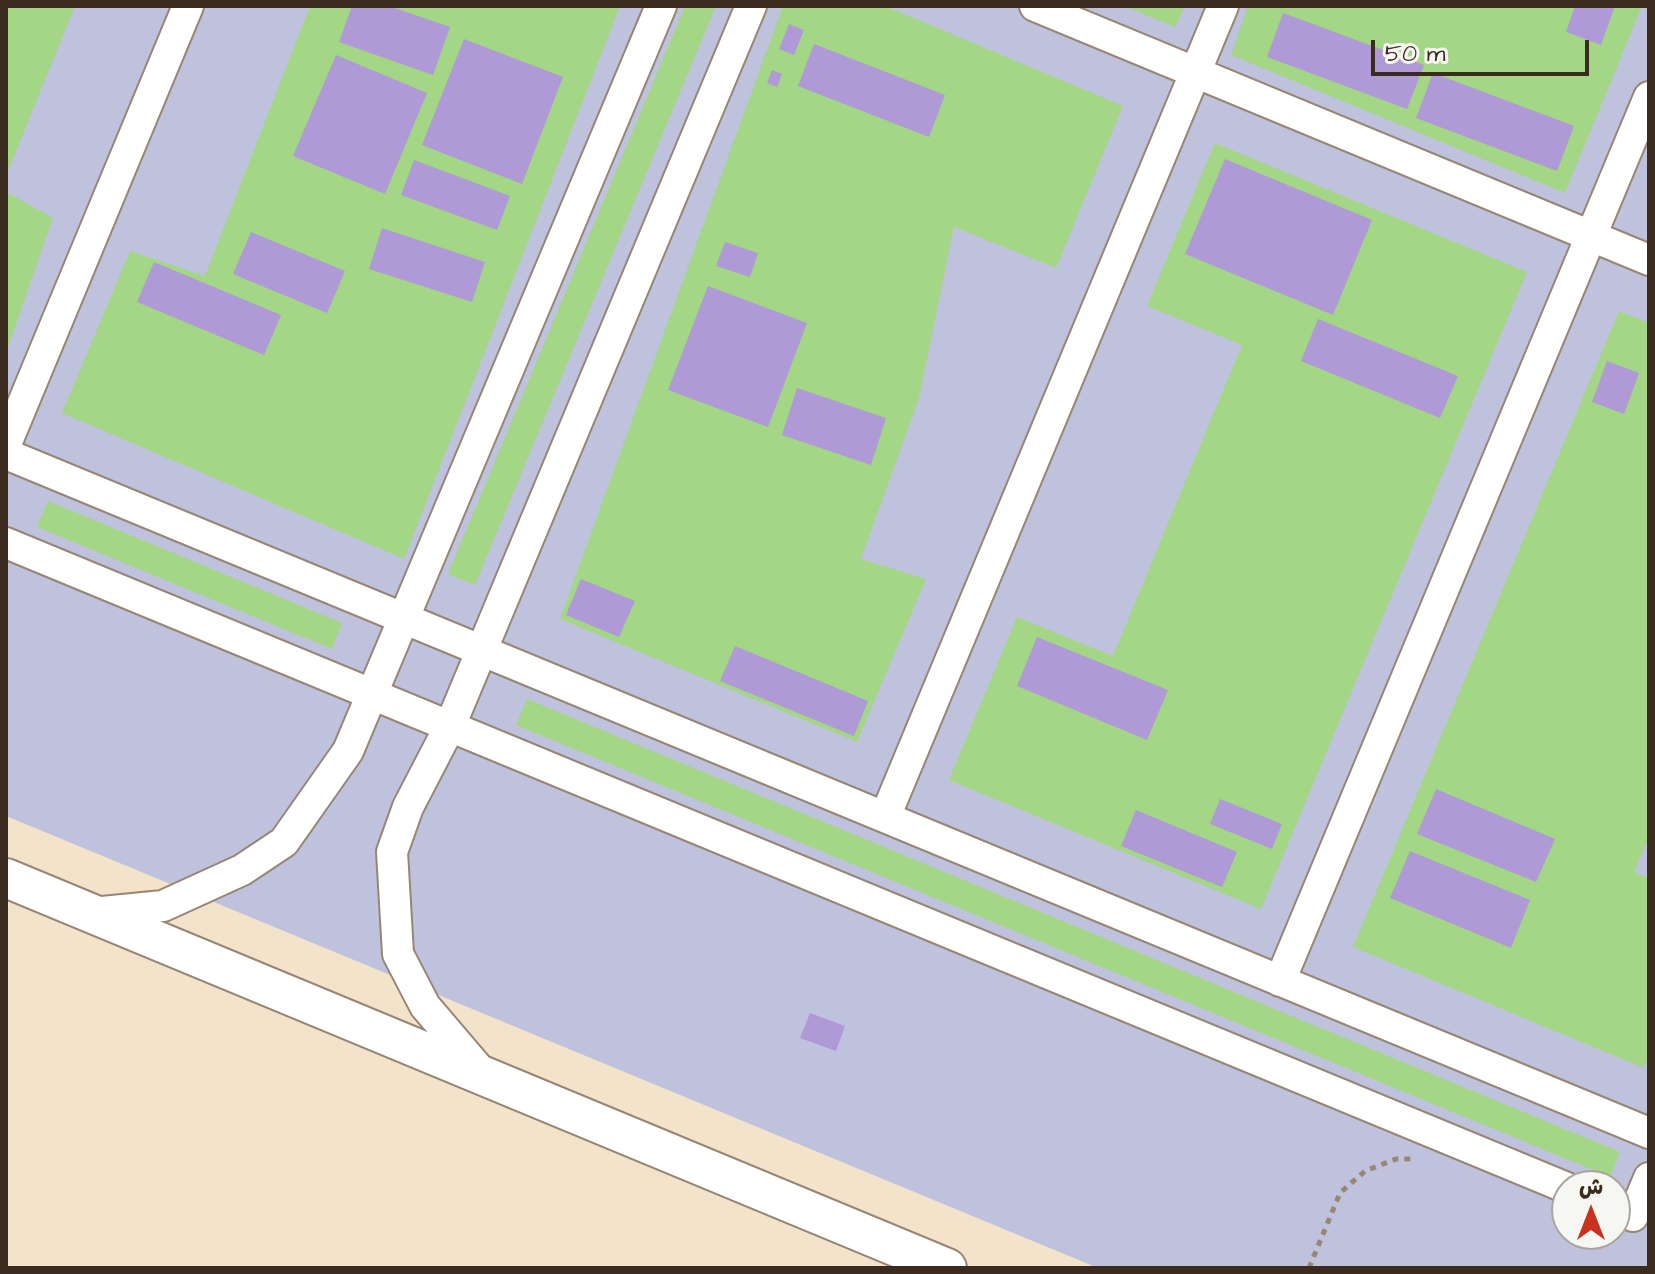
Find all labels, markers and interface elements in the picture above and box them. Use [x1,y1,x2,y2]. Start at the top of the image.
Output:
scale bar [1375,24,1593,74]
text: 50 m [1385,37,1445,71]
north arrow [1551,1170,1631,1250]
text: ش [1579,1172,1603,1203]

